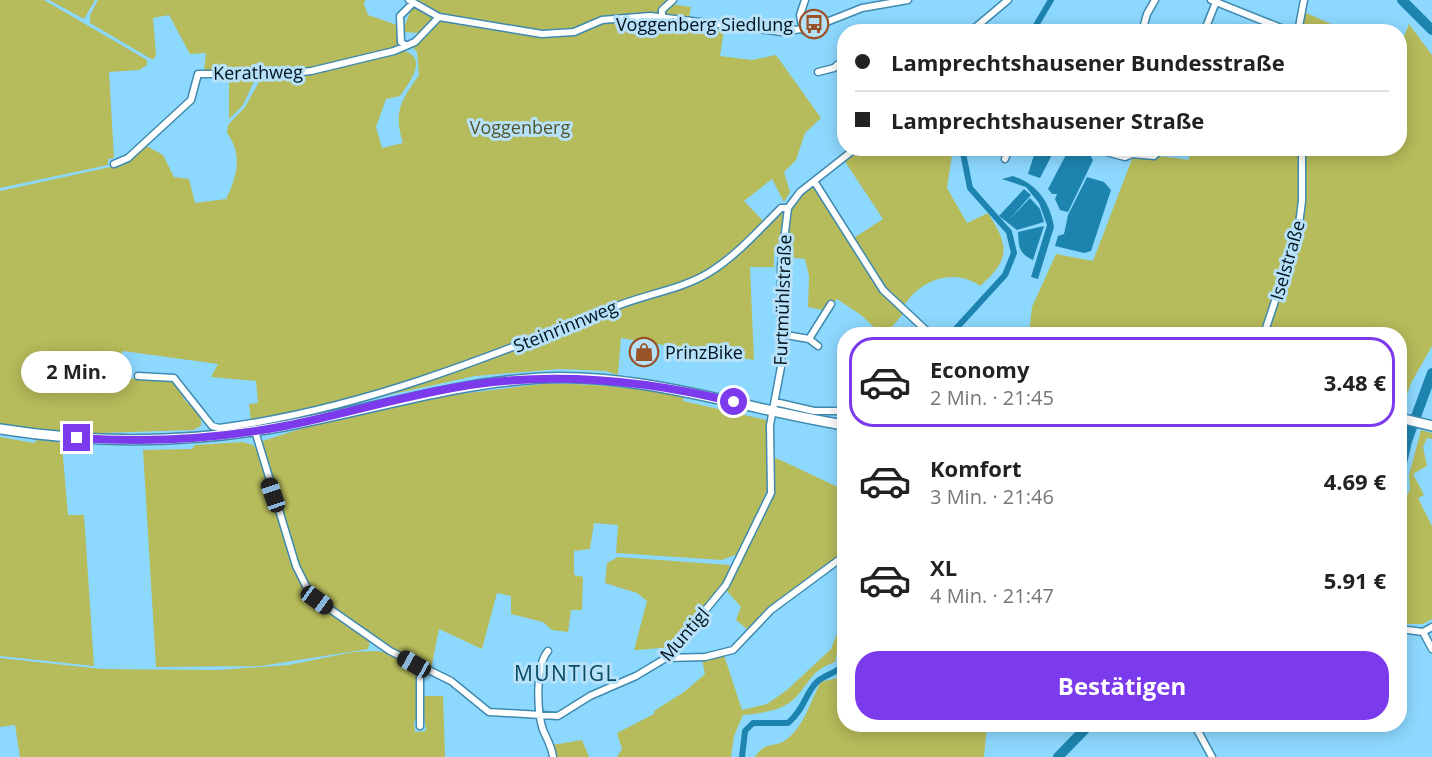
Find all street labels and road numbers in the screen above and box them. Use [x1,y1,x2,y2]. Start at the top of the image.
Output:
street label: Kerathweg [213,59,303,85]
street label: Iselstraße [1264,217,1310,303]
street label: Furtmühlstraße [768,234,796,366]
street label: Steinrinnweg [510,294,621,358]
street label: Muntigl [654,602,714,666]

